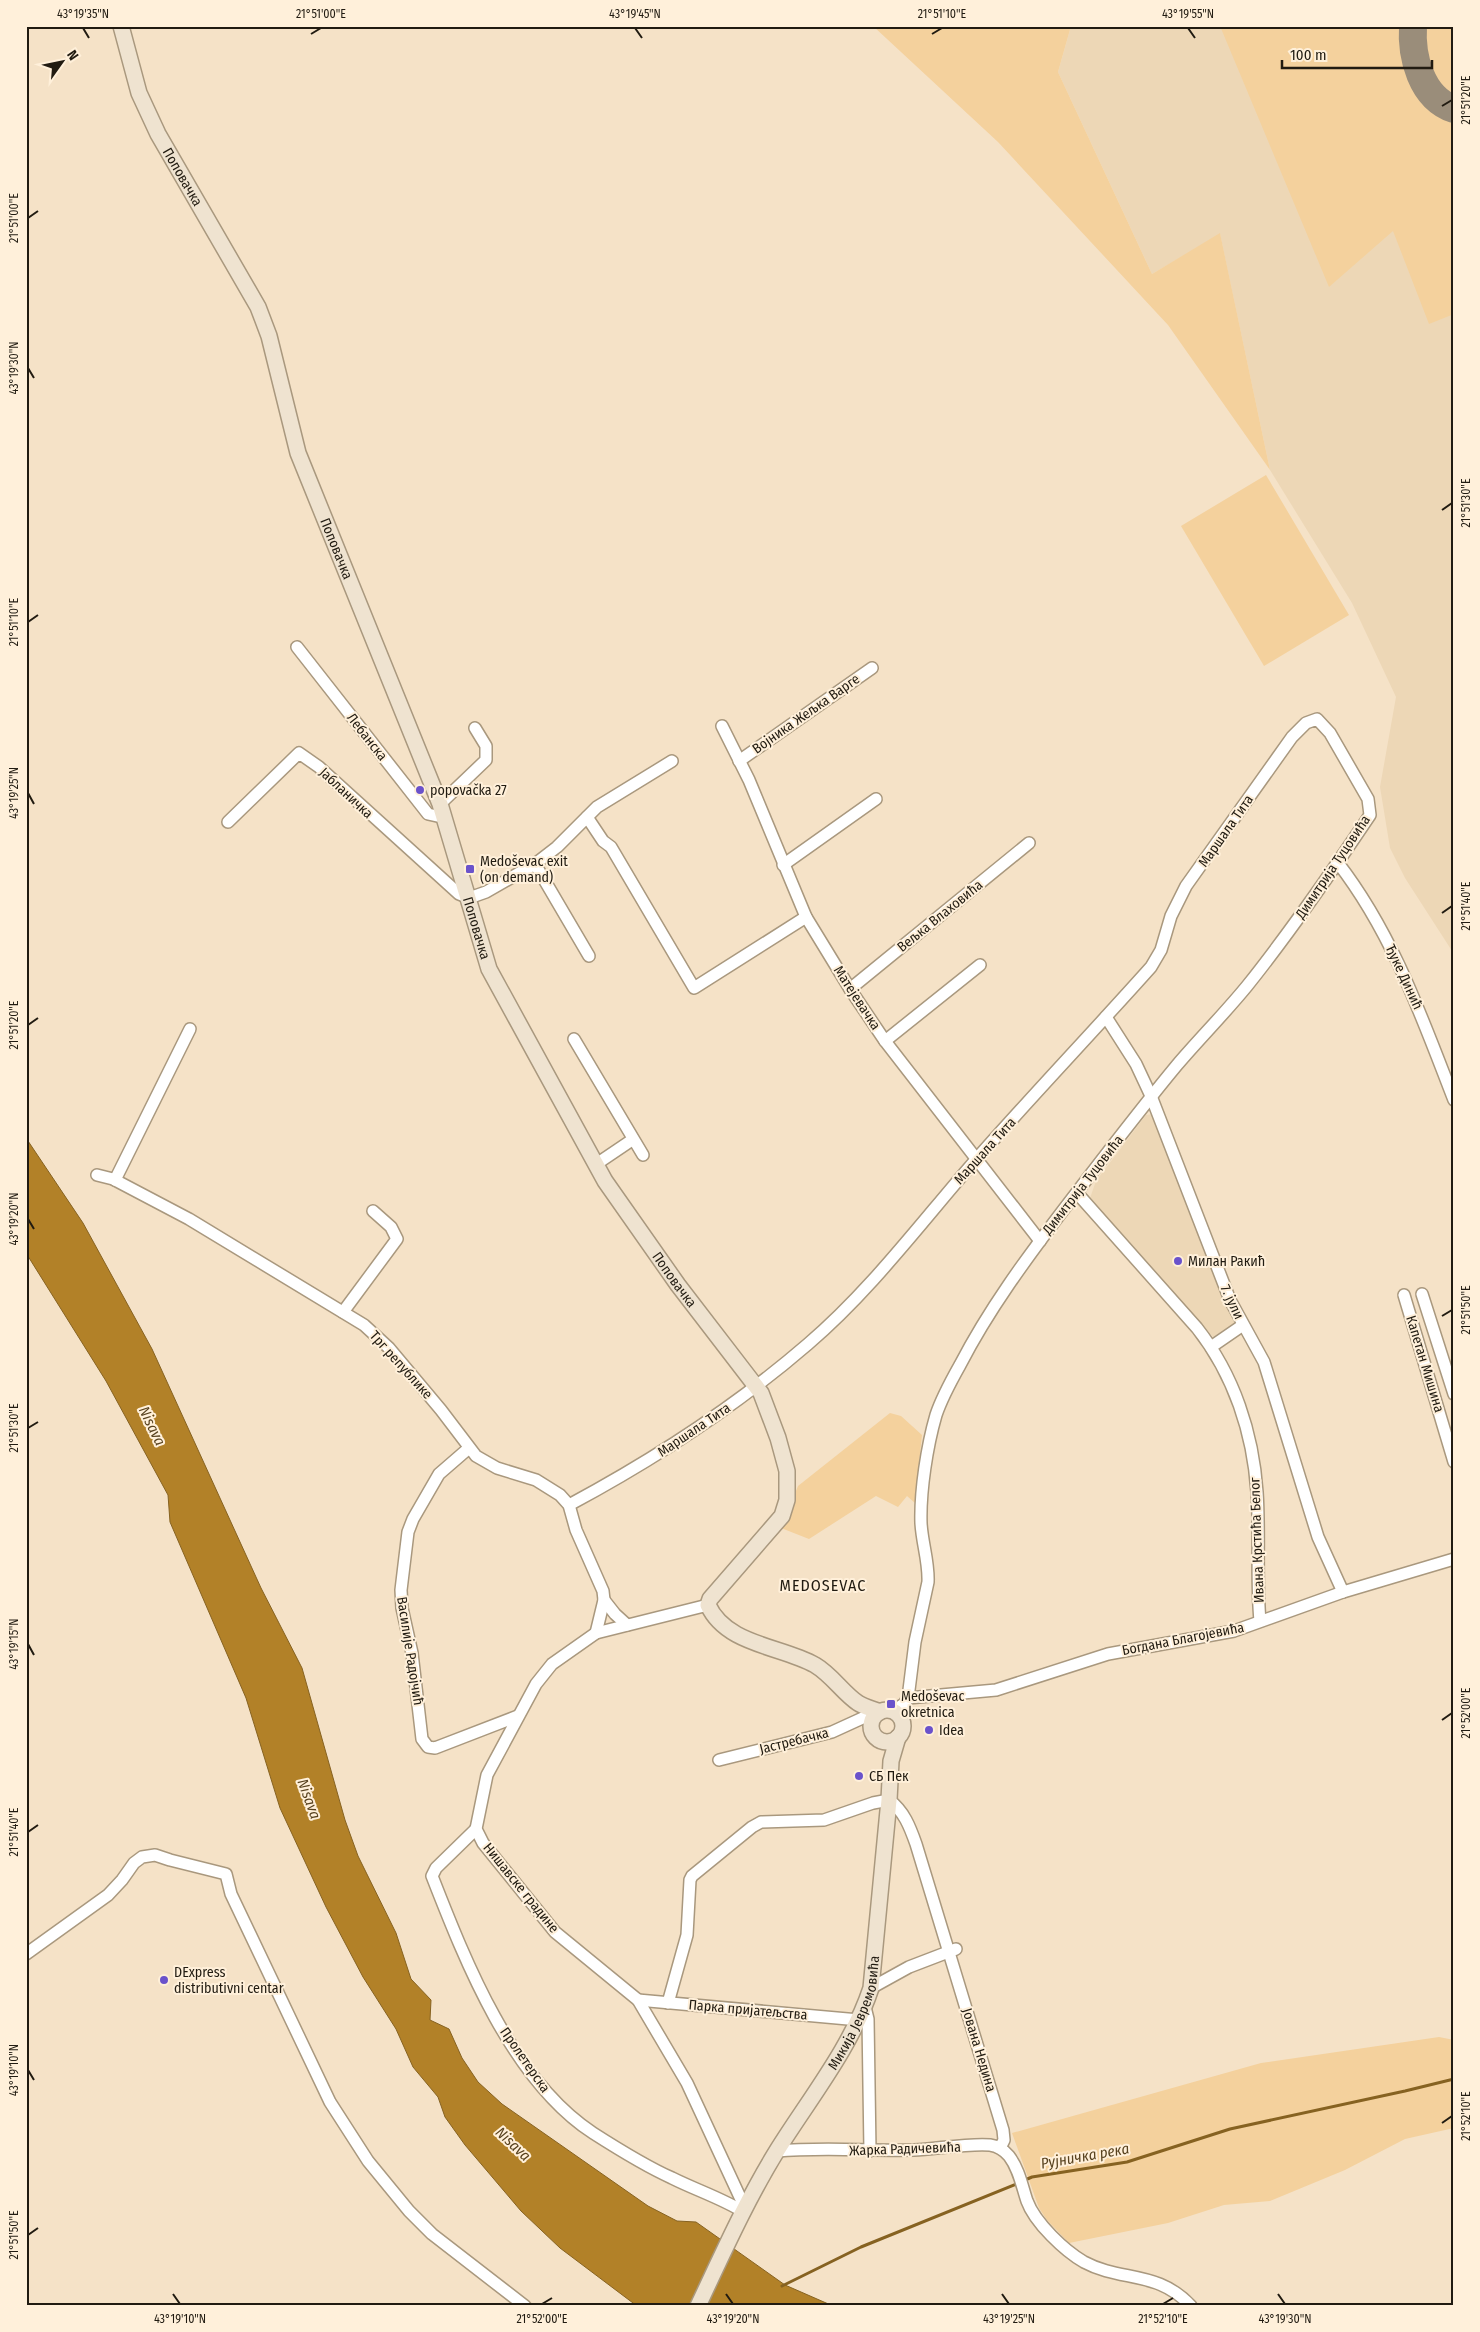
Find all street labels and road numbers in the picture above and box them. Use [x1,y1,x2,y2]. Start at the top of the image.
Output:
street label: Поповачка [159,145,206,209]
street label: Поповачка [317,515,357,582]
street label: Војника Жељка Варге [749,670,863,758]
street label: Лебанска [343,710,391,764]
street label: Јабланичка [316,764,376,822]
street label: Маршала Тита [1195,792,1257,870]
street label: Димитрија Туцовића [1291,812,1374,923]
street label: Вељка Влаховића [894,876,986,956]
street label: Поповачка [460,895,494,962]
street label: Ђуке Динић [1382,942,1426,1012]
street label: Матејевачка [830,963,884,1033]
street label: Маршала Тита [951,1114,1020,1188]
street label: Димитрија Туцовића [1038,1132,1127,1239]
street label: Поповачка [649,1248,701,1311]
street label: 7. јули [1217,1282,1247,1322]
street label: Капетан Мишина [1402,1314,1448,1415]
street label: Трг републике [366,1327,436,1403]
street label: Маршала Тита [654,1399,734,1461]
street label: Ивана Крстића Белог [1246,1476,1268,1603]
street label: Василије Радојчић [393,1595,427,1707]
street label: Богдана Благојевића [1120,1619,1246,1659]
street label: Јастребачка [758,1724,831,1758]
street label: Нишавске градине [479,1839,563,1937]
street label: Микија Јевремовића [824,1955,883,2073]
street label: Парка пријатељства [688,1996,808,2024]
street label: Јована Недина [958,2006,1000,2094]
street label: Пролетерска [496,2024,554,2096]
street label: Жарка Радичевића [849,2139,961,2159]

